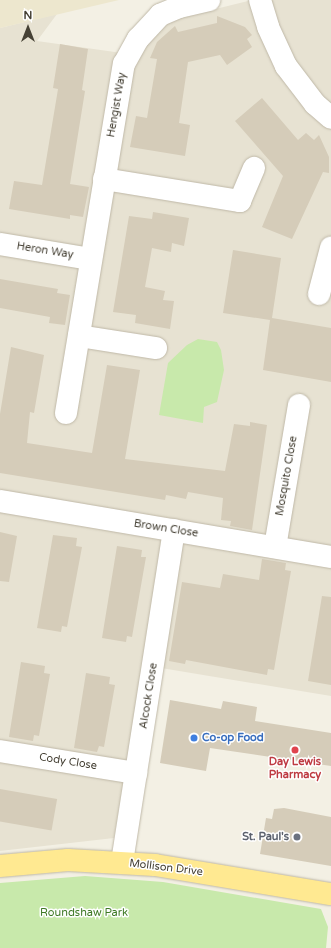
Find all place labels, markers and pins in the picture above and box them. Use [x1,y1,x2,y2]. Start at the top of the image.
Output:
place label: Co-op Food [202,731,264,745]
marker: Co-op Food [189,733,199,743]
marker: Day Lewis Pharmacy [290,745,300,755]
place label: Day Lewis Pharmacy [269,756,321,782]
place label: St. Paul's [242,830,289,844]
marker: St. Paul's [292,832,302,842]

